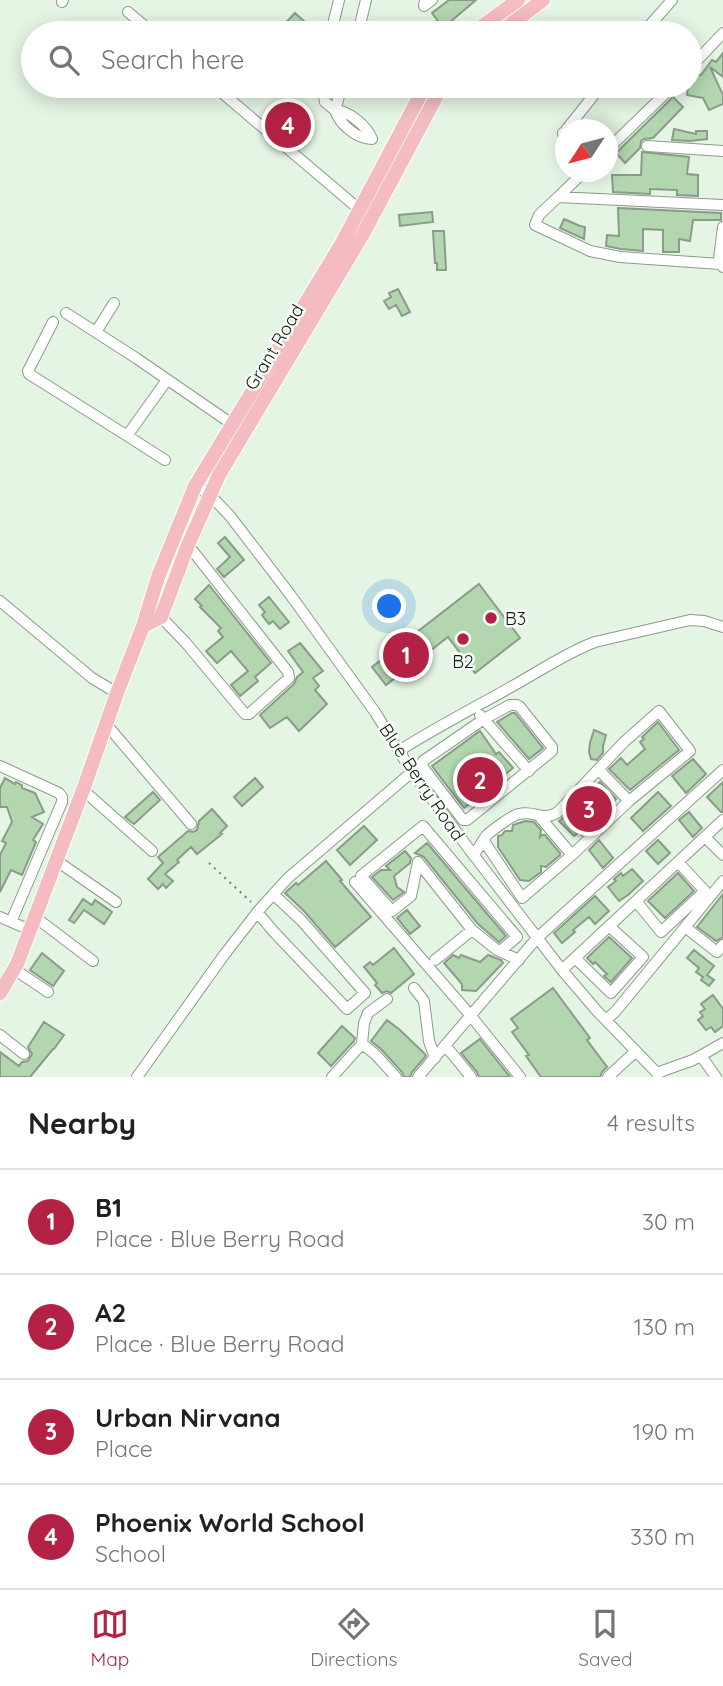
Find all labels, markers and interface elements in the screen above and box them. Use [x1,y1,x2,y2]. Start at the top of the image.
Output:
search box [21,21,702,98]
icon: search [45,41,83,79]
text: Search here [101,43,245,76]
pin: 4 [265,99,311,151]
north arrow [555,119,618,182]
street label: Grant Road [239,300,309,394]
your location [372,589,406,623]
place label: B3 [505,607,526,630]
marker: B3 [483,610,499,626]
pin: 1 [383,629,429,681]
marker: B2 [455,631,471,647]
place label: B2 [452,650,474,673]
street label: Blue Berry Road [374,719,470,845]
pin: 2 [457,754,503,806]
pin: 3 [566,783,612,835]
text: Nearby [28,1104,136,1142]
text: 4 results [607,1108,695,1137]
text: B1 [95,1191,122,1224]
text: 1 [47,1207,55,1236]
text: 30 m [642,1207,695,1236]
text: Place · Blue Berry Road [95,1224,344,1253]
text: A2 [95,1296,126,1329]
text: 2 [44,1312,58,1341]
text: 130 m [633,1312,695,1341]
text: Place · Blue Berry Road [95,1329,344,1358]
text: Urban Nirvana [95,1401,281,1434]
text: 3 [45,1417,57,1446]
text: 190 m [633,1417,695,1446]
text: Place [95,1434,153,1463]
text: Phoenix World School [95,1506,365,1539]
text: 4 [44,1522,58,1551]
text: 330 m [630,1522,695,1551]
text: School [95,1539,166,1568]
tab: Map [91,1605,129,1671]
tab: Directions [310,1605,397,1671]
tab: Saved [578,1605,633,1671]

